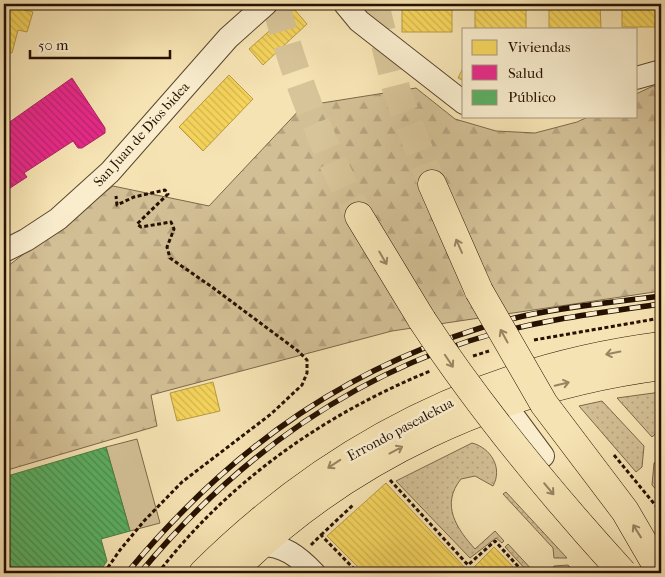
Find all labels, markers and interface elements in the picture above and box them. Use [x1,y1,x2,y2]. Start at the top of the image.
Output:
scale bar [30,28,170,60]
legend [462,28,638,118]
text: 50 m [38,36,69,54]
text: Viviendas [507,38,571,56]
text: Salud [508,64,544,82]
street label: San Juan de Dios bidea [90,78,193,190]
text: Público [508,88,556,106]
one-way arrow [454,239,464,254]
one-way arrow [379,250,389,265]
one-way arrow [499,329,508,344]
one-way arrow [605,349,621,358]
one-way arrow [444,354,454,368]
one-way arrow [554,379,570,388]
street label: Errondo pasealekua [344,394,457,465]
one-way arrow [388,445,402,455]
one-way arrow [327,459,341,470]
one-way arrow [543,482,554,495]
one-way arrow [632,524,642,538]

